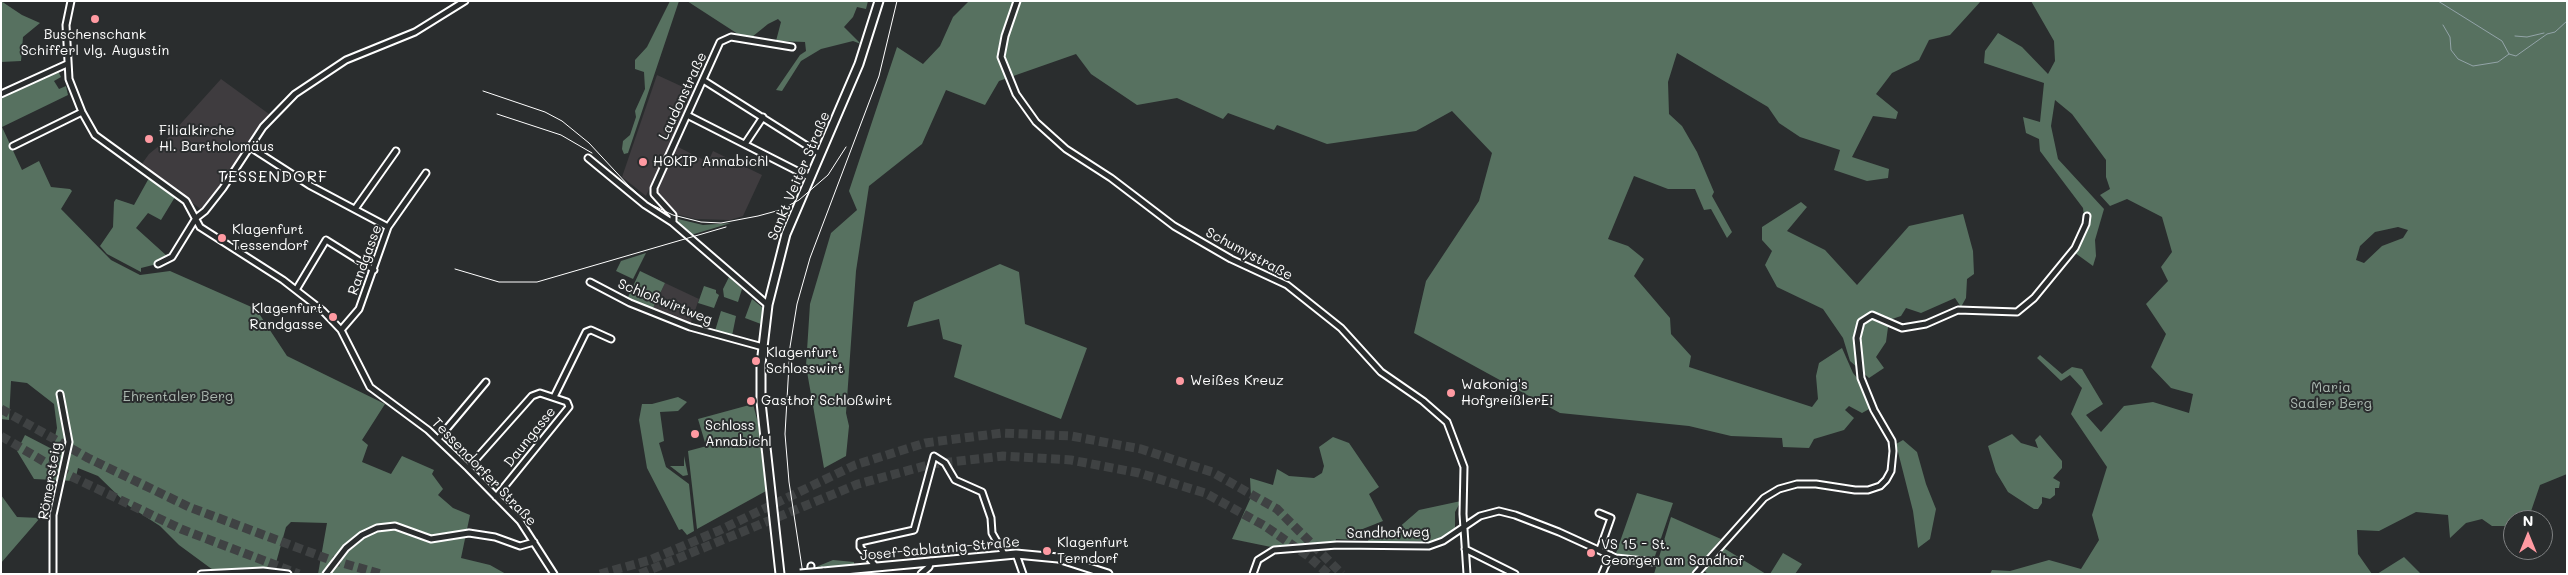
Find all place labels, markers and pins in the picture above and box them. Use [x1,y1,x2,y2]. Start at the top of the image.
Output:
marker: Buschenschank Schifferl vlg. Augustin [89,13,101,25]
place label: Buschenschank Schifferl vlg. Augustin [21,27,169,59]
place label: Filialkirche Hl. Bartholomäus [159,123,274,156]
marker: Filialkirche Hl. Bartholomäus [143,133,155,145]
place label: HOKIP Annabichl [653,154,768,170]
marker: HOKIP Annabichl [637,156,649,168]
place label: Klagenfurt Tessendorf [232,222,308,254]
marker: Klagenfurt Tessendorf [216,232,228,244]
place label: Klagenfurt Randgasse [250,301,323,334]
marker: Klagenfurt Randgasse [327,311,339,323]
place label: Klagenfurt Schlosswirt [766,345,844,378]
marker: Klagenfurt Schlosswirt [750,355,762,367]
place label: Weißes Kreuz [1190,373,1284,389]
marker: Weißes Kreuz [1174,375,1186,387]
place label: Wakonig's HofgreißlerEi [1461,377,1553,410]
marker: Wakonig's HofgreißlerEi [1445,387,1457,399]
place label: Gasthof Schloßwirt [761,393,892,409]
marker: Gasthof Schloßwirt [745,395,757,407]
place label: Schloss Annabichl [705,418,772,451]
marker: Schloss Annabichl [689,428,701,440]
place label: Klagenfurt Terndorf [1057,535,1129,568]
place label: VS 15 - St. Georgen am Sandhof [1601,537,1744,570]
marker: Klagenfurt Terndorf [1041,545,1053,557]
marker: VS 15 - St. Georgen am Sandhof [1585,547,1597,559]

